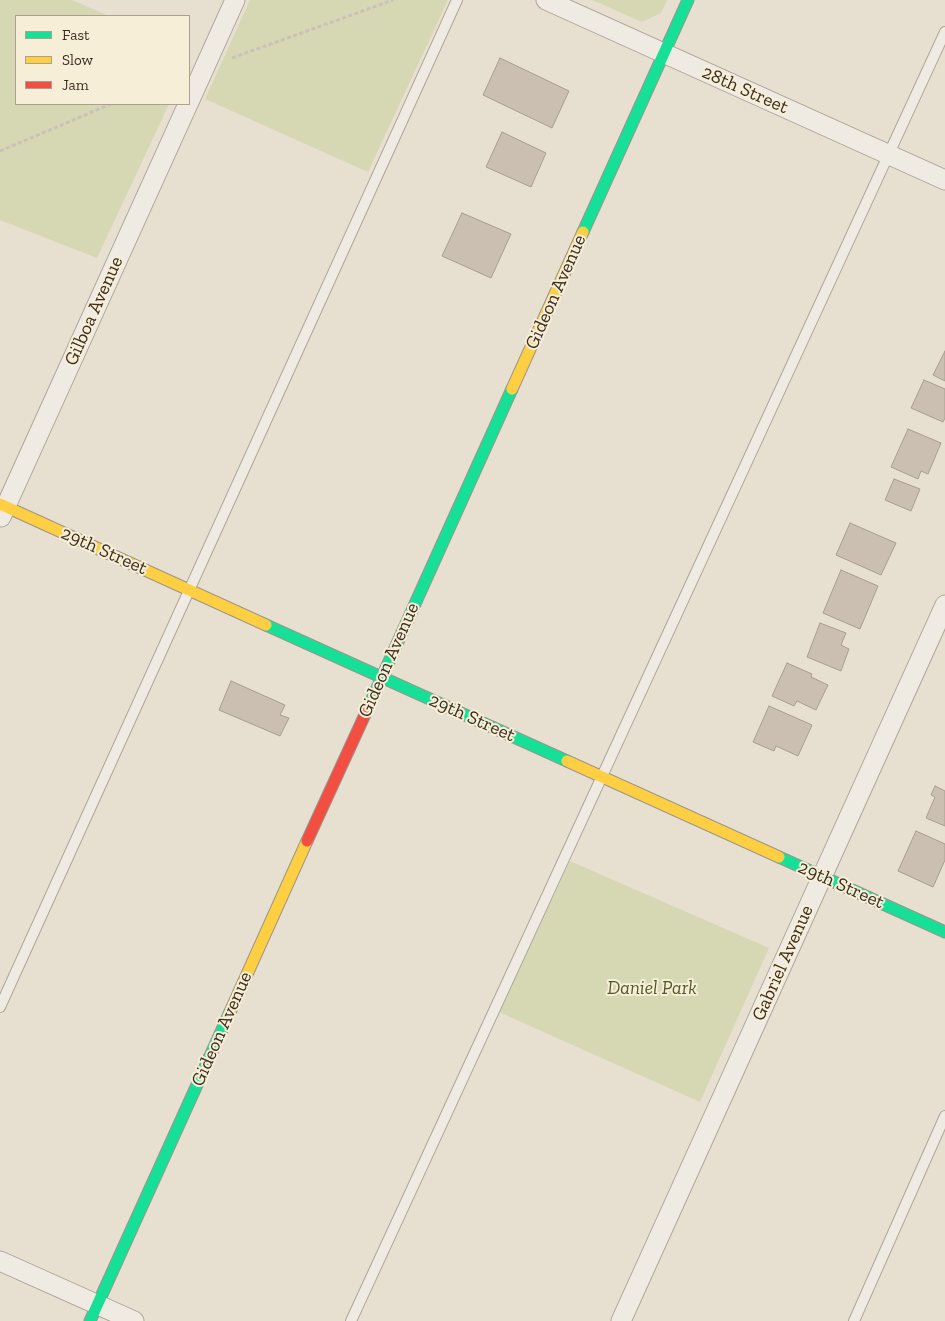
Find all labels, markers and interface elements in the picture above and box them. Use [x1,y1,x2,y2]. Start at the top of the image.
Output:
legend [15,15,190,105]
text: Fast [62,26,90,44]
text: Slow [62,51,93,69]
street label: 28th Street [698,61,792,119]
text: Jam [62,76,89,94]
street label: Gideon Avenue [521,231,591,353]
street label: Gilboa Avenue [60,253,128,369]
street label: 29th Street [57,522,151,580]
street label: Gideon Avenue [354,599,424,721]
street label: 29th Street [425,689,519,747]
street label: 29th Street [794,856,888,914]
street label: Gabriel Avenue [747,902,819,1024]
street label: Gideon Avenue [187,968,257,1090]
park label: Daniel Park [607,978,697,1000]

